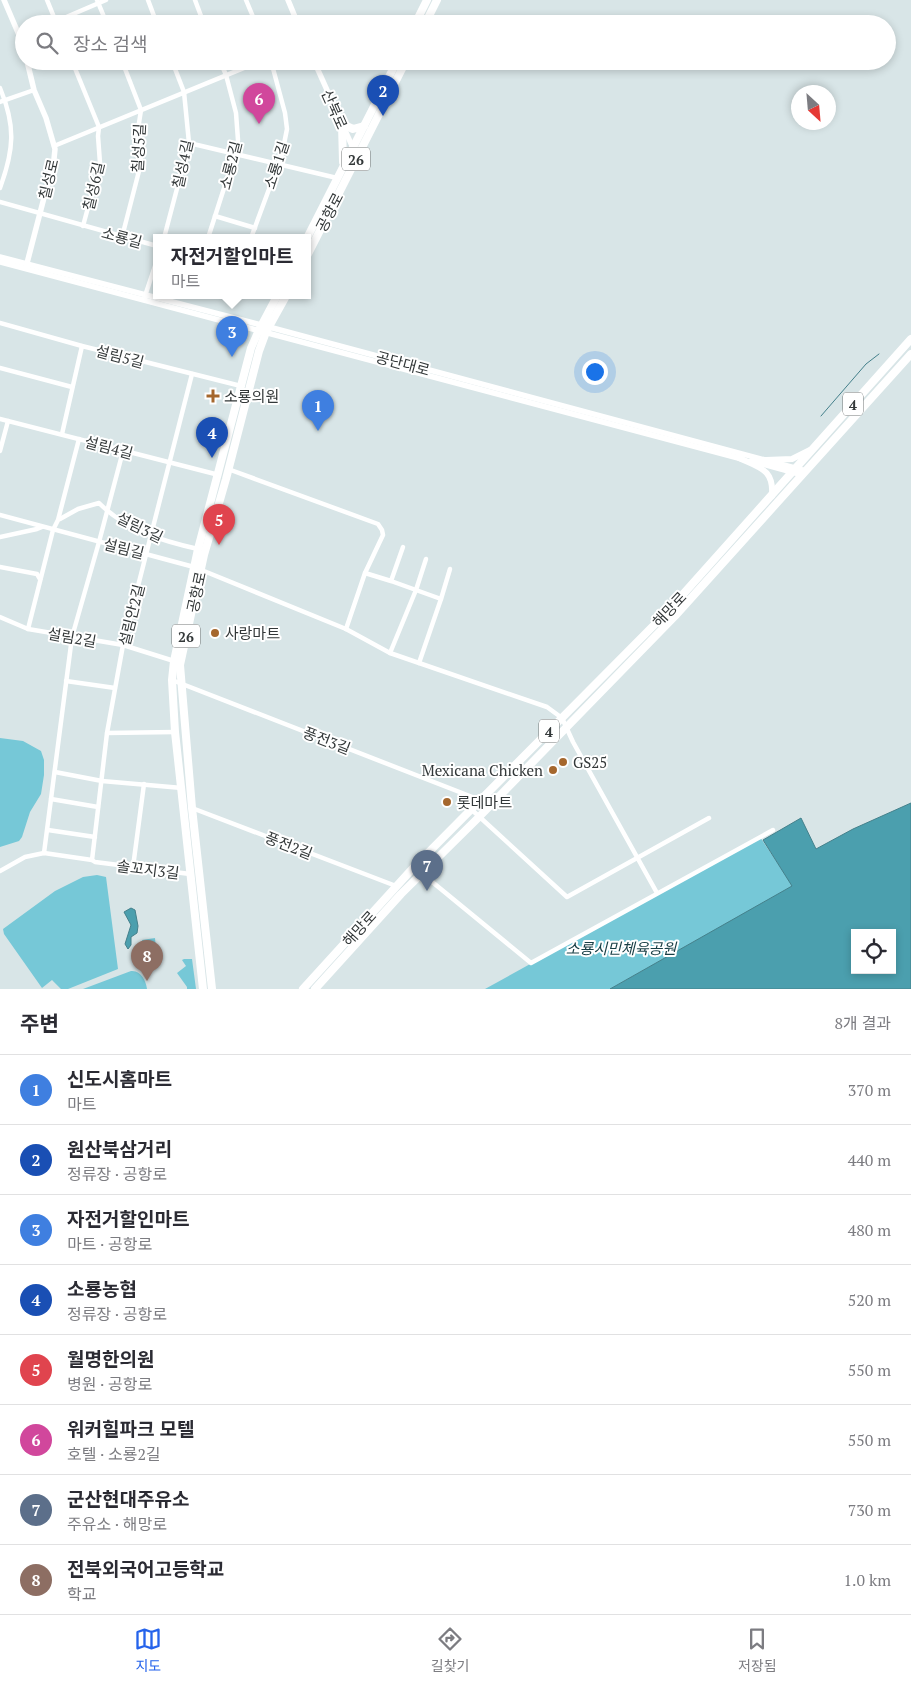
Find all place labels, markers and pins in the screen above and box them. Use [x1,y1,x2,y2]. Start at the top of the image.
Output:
pin: 2 [367,75,399,116]
pin: 6 [243,83,275,124]
pin: 3 [216,316,248,357]
place label: 소룡의원 [224,386,279,406]
marker: 소룡의원 [206,389,220,403]
pin: 1 [302,390,334,431]
pin: 4 [196,417,228,458]
pin: 5 [203,504,235,545]
place label: 사랑마트 [225,623,280,643]
marker: 사랑마트 [209,627,221,639]
place label: GS25 [573,752,607,772]
marker: GS25 [557,756,569,768]
place label: Mexicana Chicken [422,760,543,780]
marker: Mexicana Chicken [547,764,559,776]
place label: 롯데마트 [457,792,512,812]
marker: 롯데마트 [441,796,453,808]
pin: 7 [411,850,443,891]
pin: 8 [131,940,163,981]

